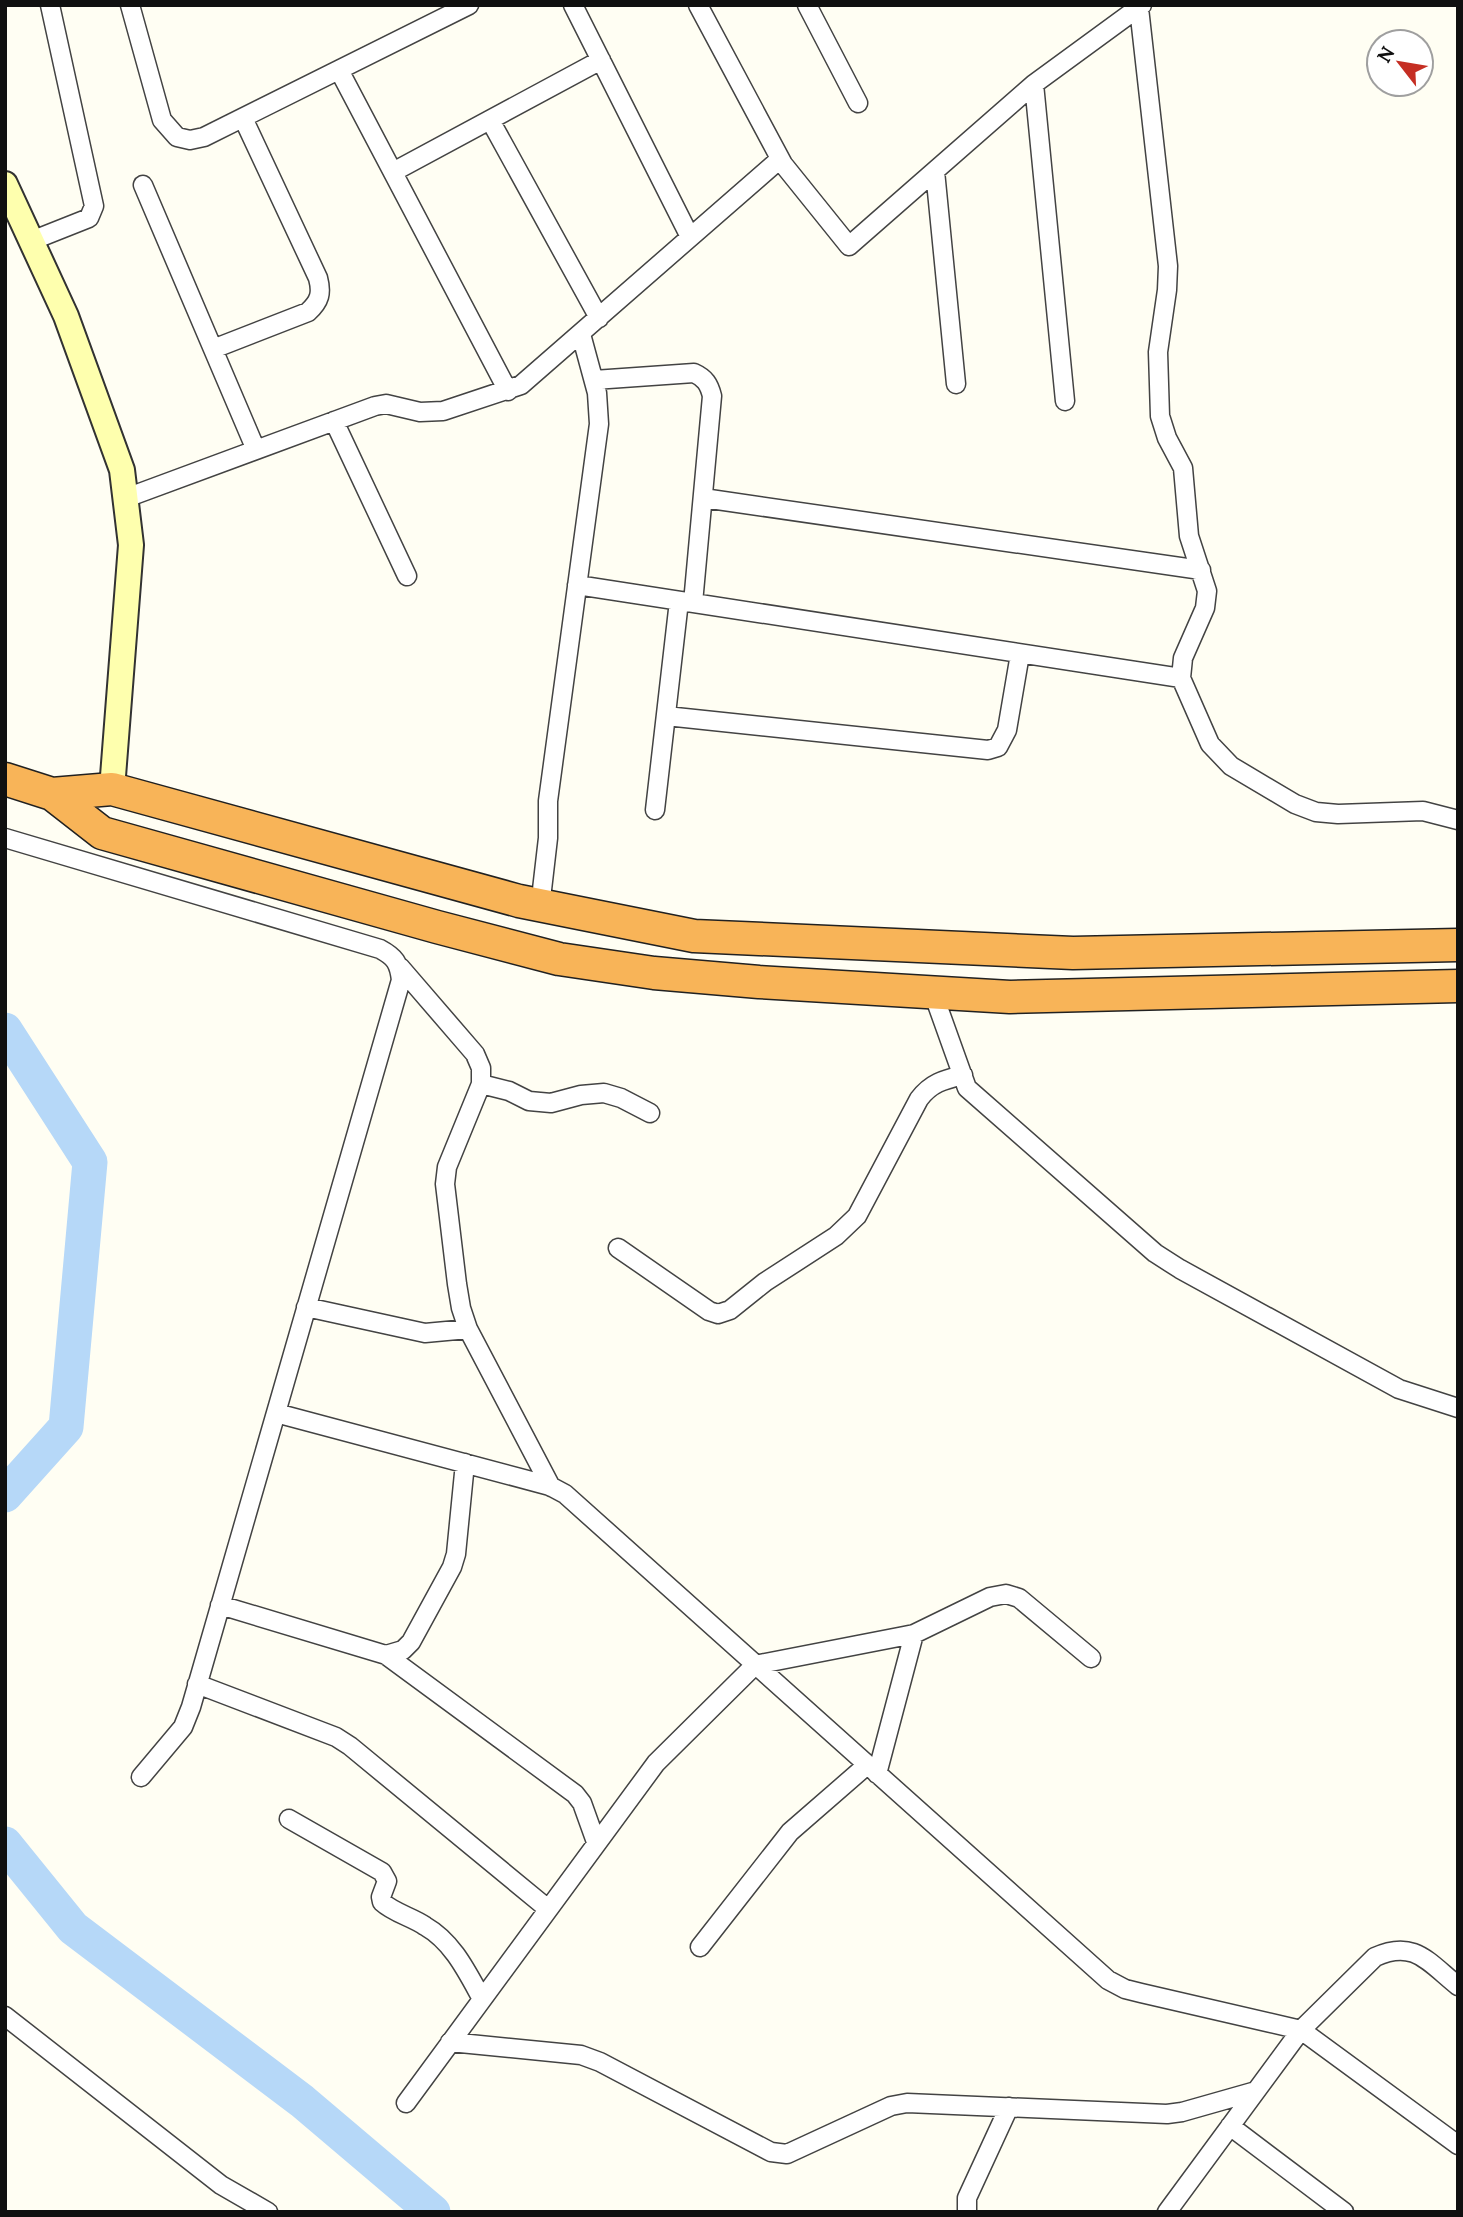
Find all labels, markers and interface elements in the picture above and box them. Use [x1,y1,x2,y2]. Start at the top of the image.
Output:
north arrow [1365,28,1435,98]
text: N [1371,42,1400,67]

